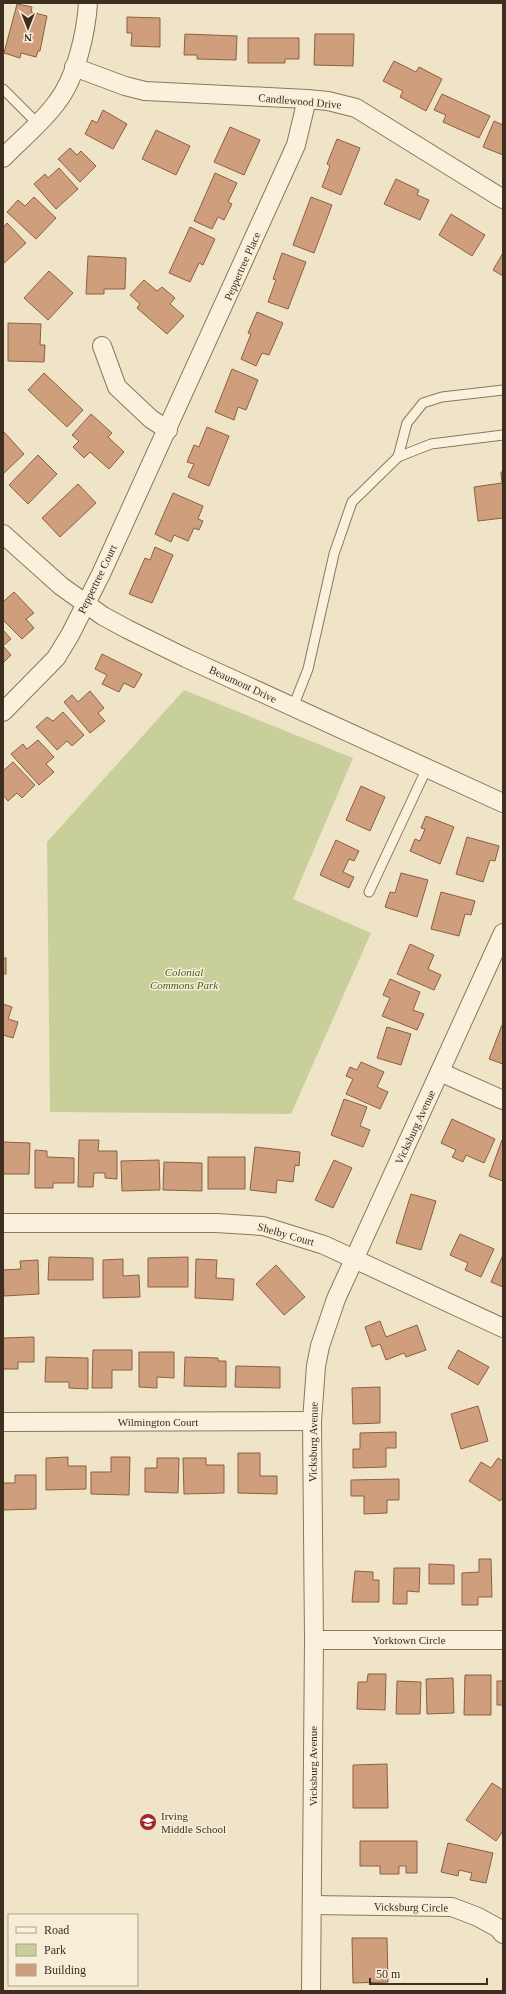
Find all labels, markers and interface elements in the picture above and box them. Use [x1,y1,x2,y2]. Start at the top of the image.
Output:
north arrow [8,8,48,48]
text: N [24,32,32,44]
street label: Candlewood Drive [258,91,342,111]
street label: Peppertree Place [222,230,262,302]
street label: Peppertree Court [75,543,119,615]
street label: Beaumont Drive [207,663,279,705]
park label: Colonial Commons Park [150,966,219,991]
street label: Vicksburg Avenue [393,1088,437,1166]
street label: Shelby Court [256,1220,316,1248]
street label: Vicksburg Avenue [306,1402,320,1482]
street label: Wilmington Court [118,1416,198,1428]
street label: Yorktown Circle [372,1634,446,1646]
street label: Vicksburg Avenue [307,1726,319,1806]
place label: Irving Middle School [161,1810,226,1835]
school or university icon: Irving Middle School [138,1812,158,1832]
street label: Vicksburg Circle [374,1900,449,1914]
legend [8,1914,138,1986]
text: Road [44,1923,69,1937]
text: Park [44,1943,66,1957]
scale bar [370,1960,487,1986]
text: Building [44,1963,86,1977]
text: 50 m [376,1967,401,1981]

